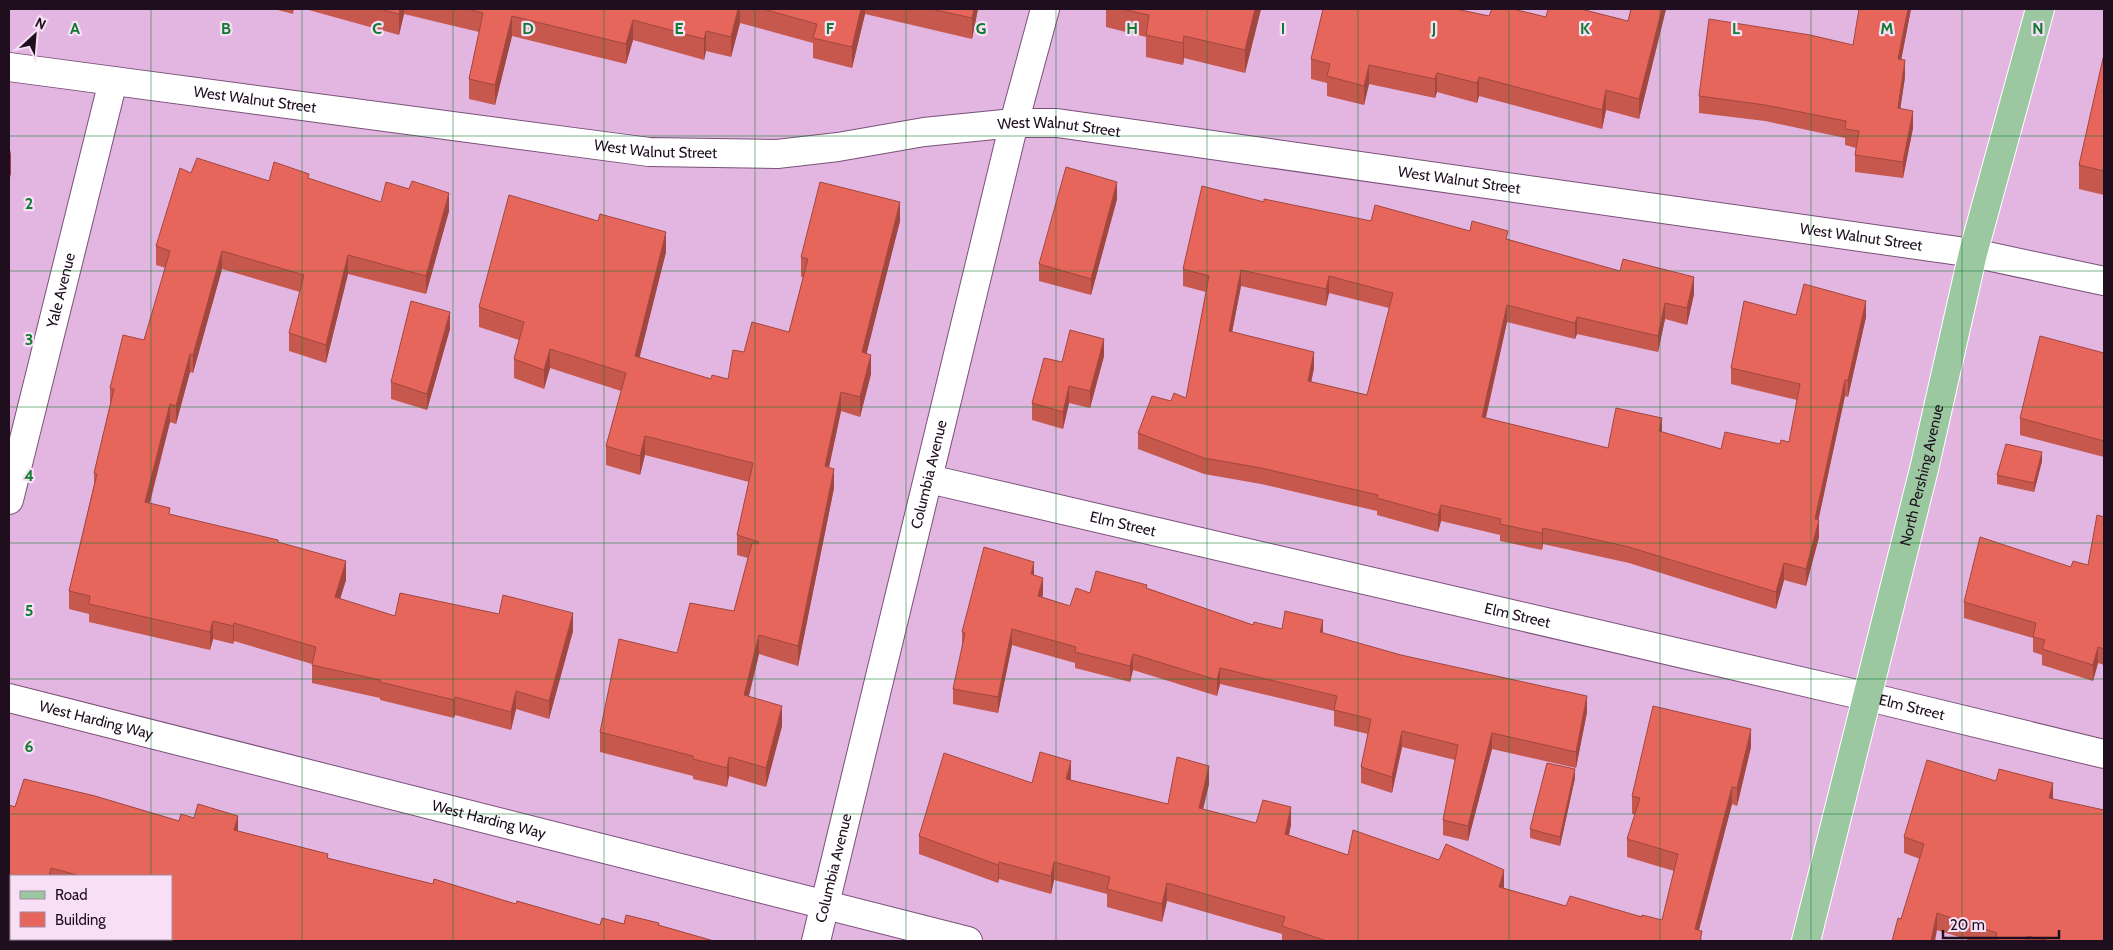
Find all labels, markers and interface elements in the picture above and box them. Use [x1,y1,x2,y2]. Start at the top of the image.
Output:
north arrow [10,10,60,60]
text: N [32,13,49,34]
text: A [70,19,80,38]
text: B [221,19,231,38]
text: C [372,19,382,38]
text: D [522,19,534,38]
text: E [674,19,684,38]
text: F [826,19,835,38]
text: G [976,19,986,38]
text: H [1126,19,1138,38]
text: I [1281,19,1285,38]
text: J [1431,19,1436,38]
text: K [1580,19,1590,38]
text: L [1732,19,1740,38]
text: M [1880,19,1894,38]
text: N [2032,19,2044,38]
street label: West Walnut Street [192,83,317,117]
street label: West Walnut Street [997,114,1122,141]
street label: West Walnut Street [593,136,717,162]
street label: West Walnut Street [1397,162,1522,198]
text: 2 [25,194,33,213]
street label: West Walnut Street [1799,220,1924,255]
street label: Yale Avenue [43,251,79,331]
text: 3 [25,330,33,349]
street label: North Pershing Avenue [1896,402,1948,548]
street label: Columbia Avenue [907,418,951,531]
text: 4 [24,466,34,485]
street label: Elm Street [1088,508,1158,540]
street label: Elm Street [1483,599,1552,632]
text: 5 [25,601,33,620]
street label: Elm Street [1877,691,1946,724]
street label: West Harding Way [37,697,156,743]
text: 6 [25,737,34,756]
street label: West Harding Way [430,796,548,843]
street label: Columbia Avenue [812,811,856,924]
legend [10,875,172,940]
text: Road [55,886,88,904]
scale bar [1943,908,2059,940]
text: Building [55,911,106,929]
text: 20 m [1950,916,1985,934]

